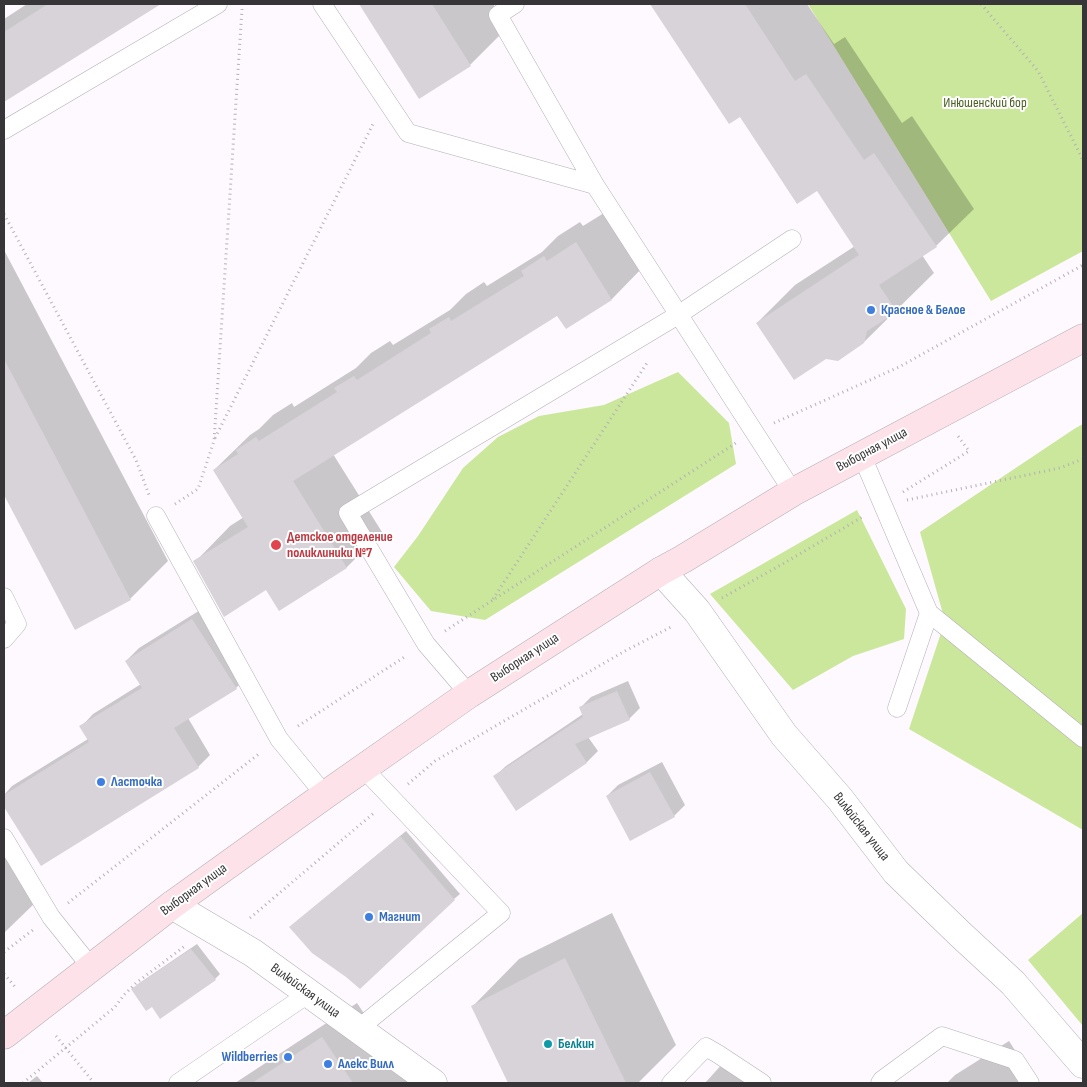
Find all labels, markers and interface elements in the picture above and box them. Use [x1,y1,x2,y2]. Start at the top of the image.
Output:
park label: Инюшенский бор [943,95,1027,111]
place label: Красное & Белое [881,302,966,318]
marker: Красное & Белое [865,304,877,316]
street label: Выборная улица [834,424,910,476]
place label: Детское отделение поликлиники №7 [287,529,393,562]
marker: Детское отделение поликлиники №7 [269,538,283,552]
street label: Выборная улица [488,630,562,686]
place label: Ласточка [111,774,162,790]
marker: Ласточка [95,776,107,788]
street label: Вилюйская улица [829,790,893,864]
street label: Выборная улица [158,860,230,920]
place label: Магнит [379,909,421,925]
marker: Магнит [363,911,375,923]
street label: Вилюйская улица [267,960,343,1022]
place label: Белкин [558,1036,594,1052]
marker: Белкин [542,1038,554,1050]
place label: Wildberries [222,1049,278,1065]
marker: Wildberries [282,1051,294,1063]
place label: Алекс Вилл [338,1056,394,1072]
marker: Алекс Вилл [322,1058,334,1070]

